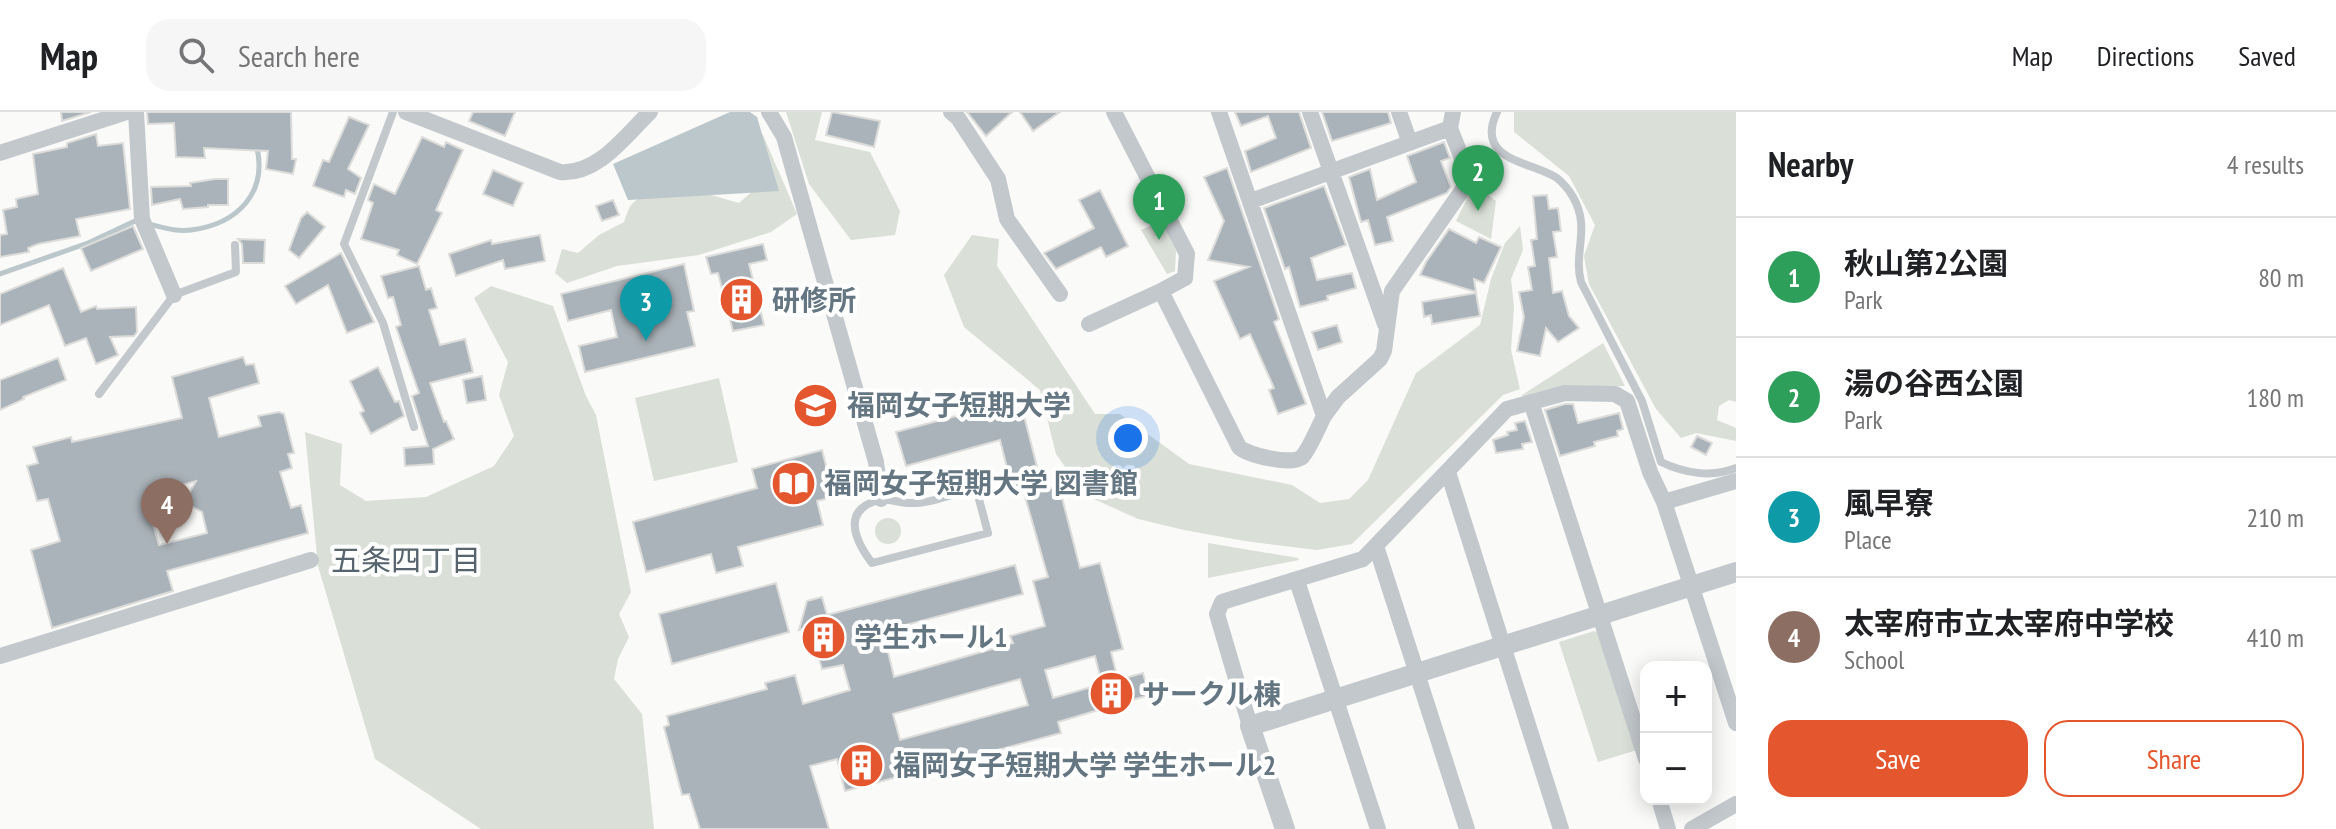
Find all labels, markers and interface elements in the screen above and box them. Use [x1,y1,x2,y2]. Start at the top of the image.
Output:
search box [146,19,706,91]
text: Map [40,31,98,80]
icon: search [174,33,218,77]
text: Search here [238,36,360,75]
text: Map [2012,37,2053,74]
text: Directions [2097,37,2194,74]
text: Saved [2238,37,2296,74]
text: Nearby [1768,142,1853,186]
pin: 2 [1452,145,1504,211]
text: 4 results [2227,148,2304,181]
pin: 1 [1133,174,1185,240]
text: 秋山第2公園 [1844,243,2008,282]
text: 1 [1788,261,1800,294]
text: 80 m [2258,261,2304,294]
pin: 3 [620,275,672,341]
building icon: 研修所 [717,276,765,324]
place label: 研修所 [772,281,856,318]
text: Park [1844,283,1883,316]
text: 湯の谷西公園 [1844,363,2024,402]
school or university icon: 福岡女子短期大学 [792,381,840,429]
text: 2 [1788,381,1800,414]
text: 180 m [2246,381,2304,414]
place label: 福岡女子短期大学 [847,386,1071,423]
text: Park [1844,403,1883,436]
your location [1108,418,1148,458]
library icon: 福岡女子短期大学 図書館 [769,459,817,507]
place label: 福岡女子短期大学 図書館 [824,464,1138,501]
pin: 4 [141,478,193,544]
text: 風早寮 [1844,483,1934,522]
text: 3 [1788,501,1800,534]
text: 210 m [2246,501,2304,534]
text: Place [1844,523,1892,556]
district label: 五条四丁目 [331,540,481,579]
text: 太宰府市立太宰府中学校 [1844,603,2174,642]
building icon: 学生ホール1 [799,613,847,661]
place label: 学生ホール1 [854,618,1007,655]
text: 4 [1788,621,1800,654]
text: 410 m [2246,621,2304,654]
text: School [1844,643,1904,676]
map controls [1640,661,1712,805]
button: + [1640,661,1712,733]
building icon: サークル棟 [1087,670,1135,718]
place label: サークル棟 [1142,675,1281,712]
button: Save [1768,720,2028,797]
button: Share [2044,720,2304,797]
button: − [1640,733,1712,805]
building icon: 福岡女子短期大学 学生ホール2 [838,741,886,789]
place label: 福岡女子短期大学 学生ホール2 [893,746,1276,783]

